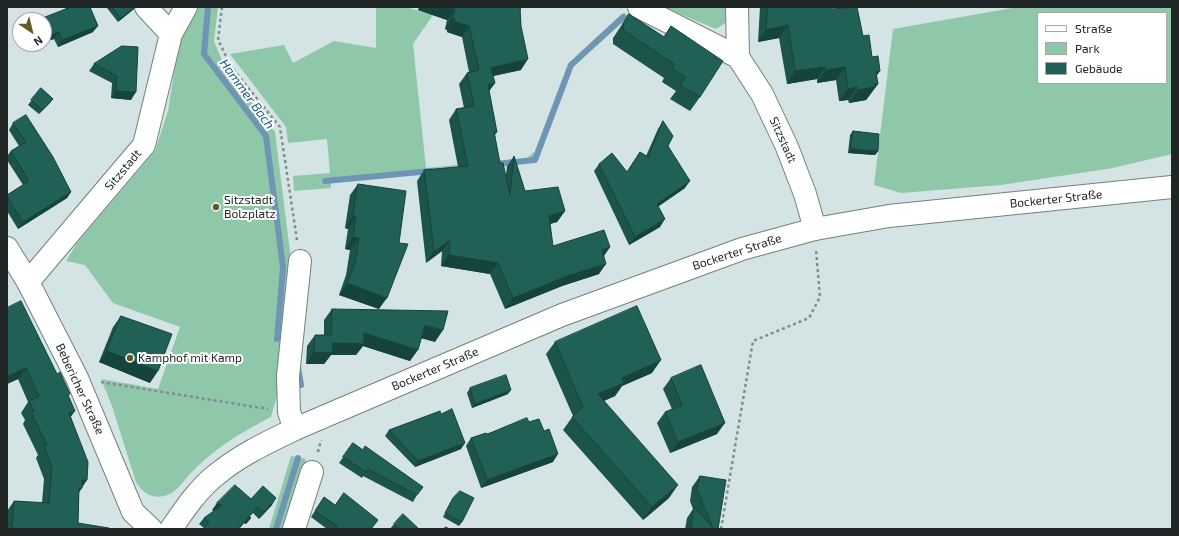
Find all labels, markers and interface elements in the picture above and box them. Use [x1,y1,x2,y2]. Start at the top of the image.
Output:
north arrow [12,12,52,52]
legend [1037,12,1167,84]
text: Straße [1075,21,1112,35]
text: N [32,34,46,49]
text: Park [1075,41,1100,55]
water label: Hammer Bach [216,56,278,132]
text: Gebäude [1075,61,1123,75]
street label: Sitzstadt [766,115,800,165]
street label: Sitzstadt [102,147,144,193]
street label: Bockerter Straße [1009,187,1103,211]
place label: Sitzstadt Bolzplatz [224,193,276,221]
marker: Sitzstadt Bolzplatz [211,202,221,212]
street label: Bockerter Straße [691,231,783,273]
street label: Bebericher Straße [53,341,107,437]
street label: Bockerter Straße [389,344,481,394]
place label: Kamphof mit Kamp [138,351,242,365]
marker: Kamphof mit Kamp [125,353,135,363]

